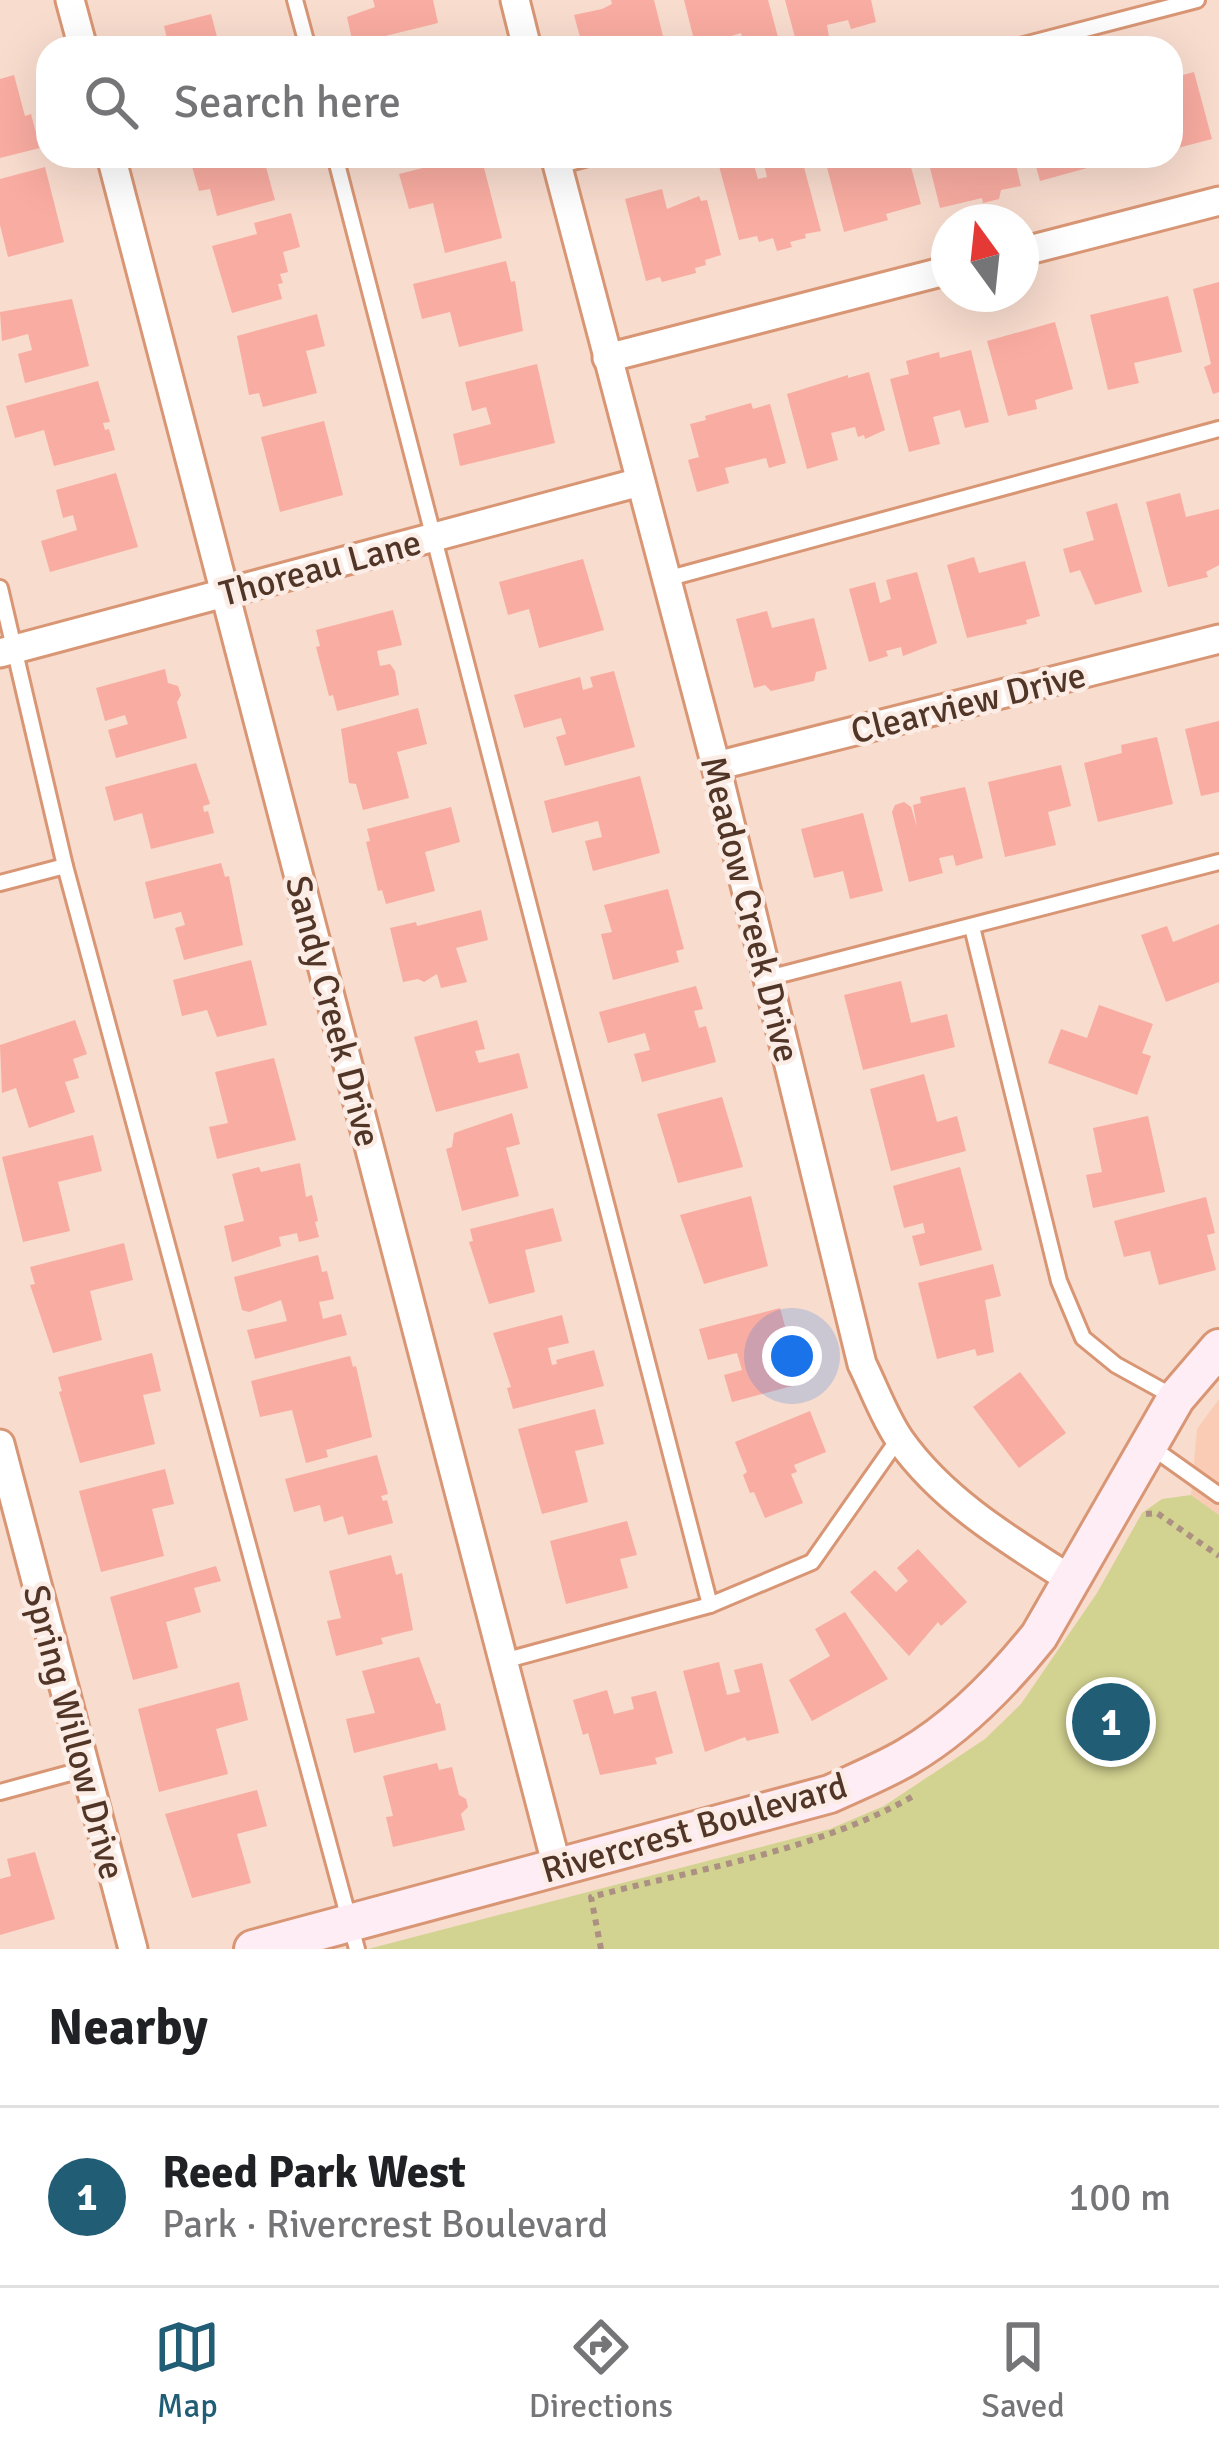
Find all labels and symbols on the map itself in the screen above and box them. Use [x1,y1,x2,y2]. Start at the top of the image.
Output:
north arrow [931,204,1039,312]
street label: Thoreau Lane [215,520,426,617]
street label: Clearview Drive [846,653,1090,754]
street label: Meadow Creek Drive [690,752,809,1067]
street label: Sandy Creek Drive [275,871,390,1152]
your location [762,1326,822,1386]
street label: Spring Willow Drive [13,1580,134,1884]
pin: 1 [1072,1677,1150,1767]
street label: Rivercrest Boulevard [536,1763,852,1894]

